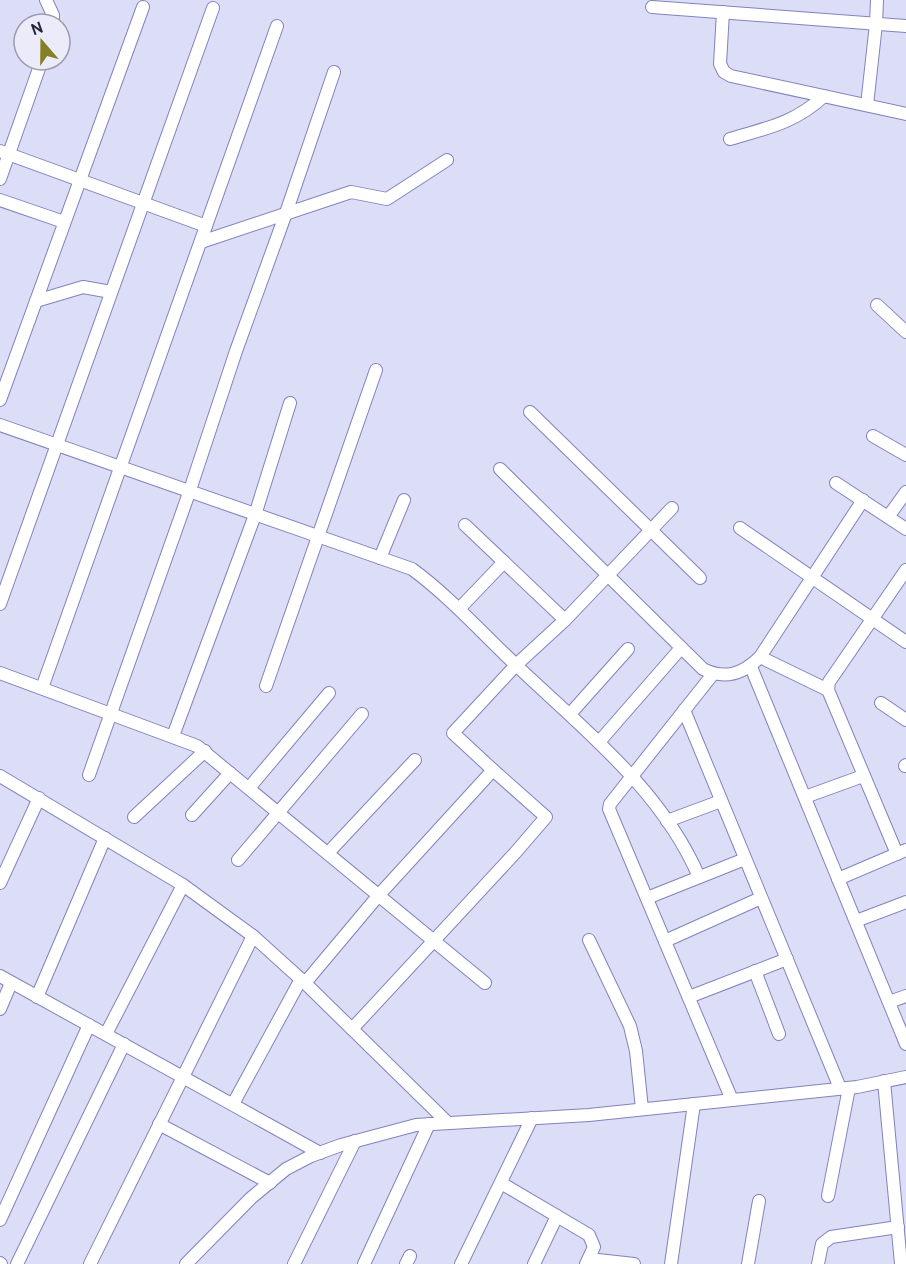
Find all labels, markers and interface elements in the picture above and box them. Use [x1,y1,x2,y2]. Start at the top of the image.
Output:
north arrow [12,12,72,72]
text: N [28,18,46,39]

